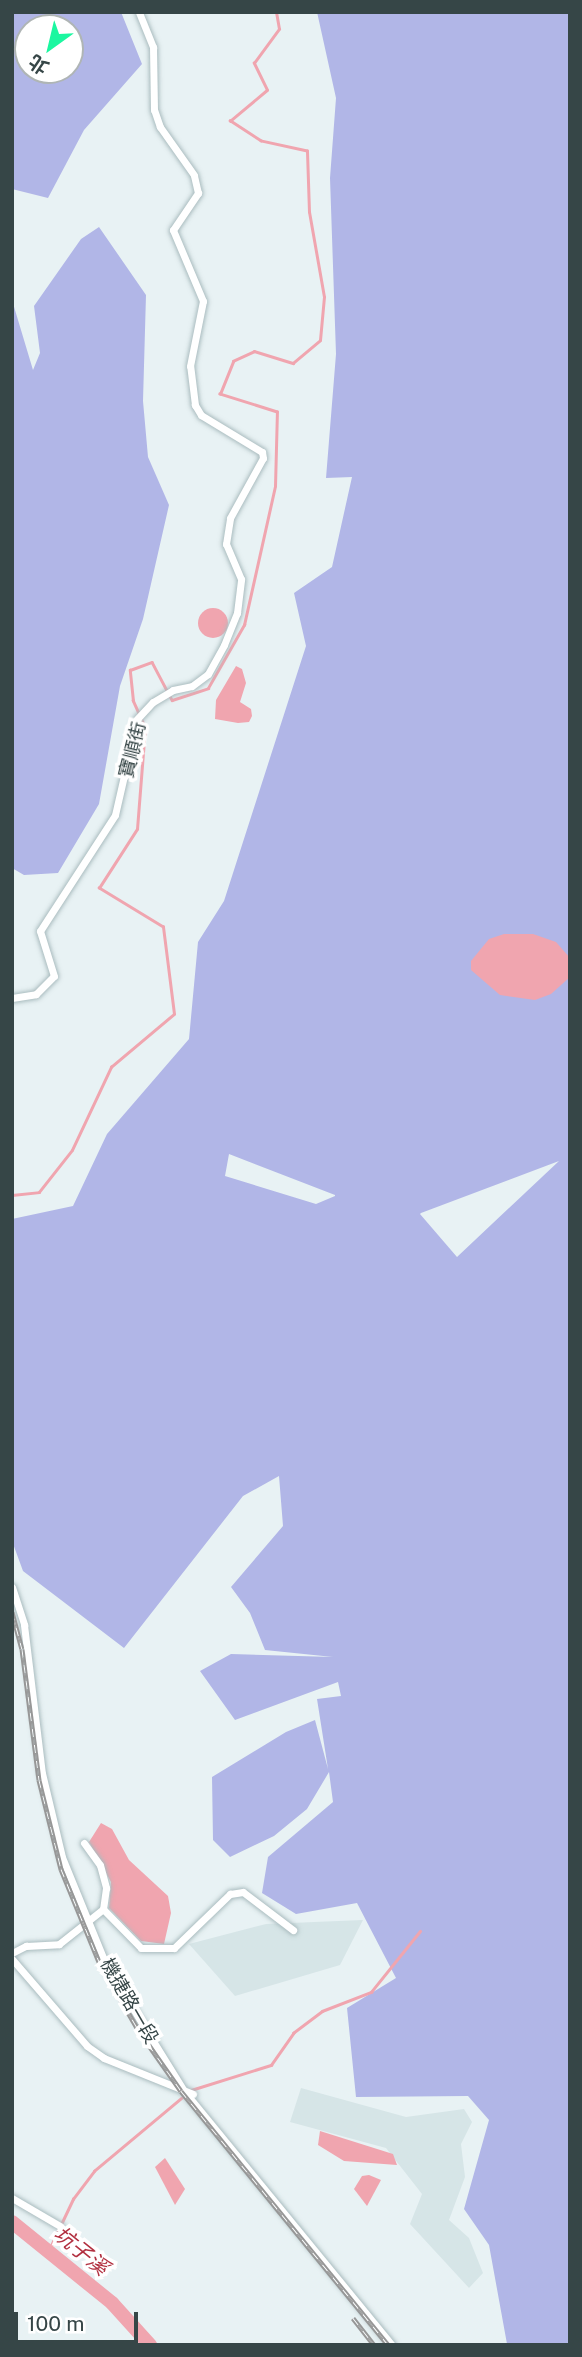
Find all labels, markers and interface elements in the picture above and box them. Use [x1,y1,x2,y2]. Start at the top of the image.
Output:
north arrow [14,14,84,84]
text: 北 [24,50,52,79]
street label: 寶順街 [115,720,151,780]
street label: 機捷路一段 [95,1954,163,2048]
water label: 坑子溪 [49,2221,113,2281]
scale bar [18,2298,142,2342]
text: 100 m [27,2311,84,2336]

